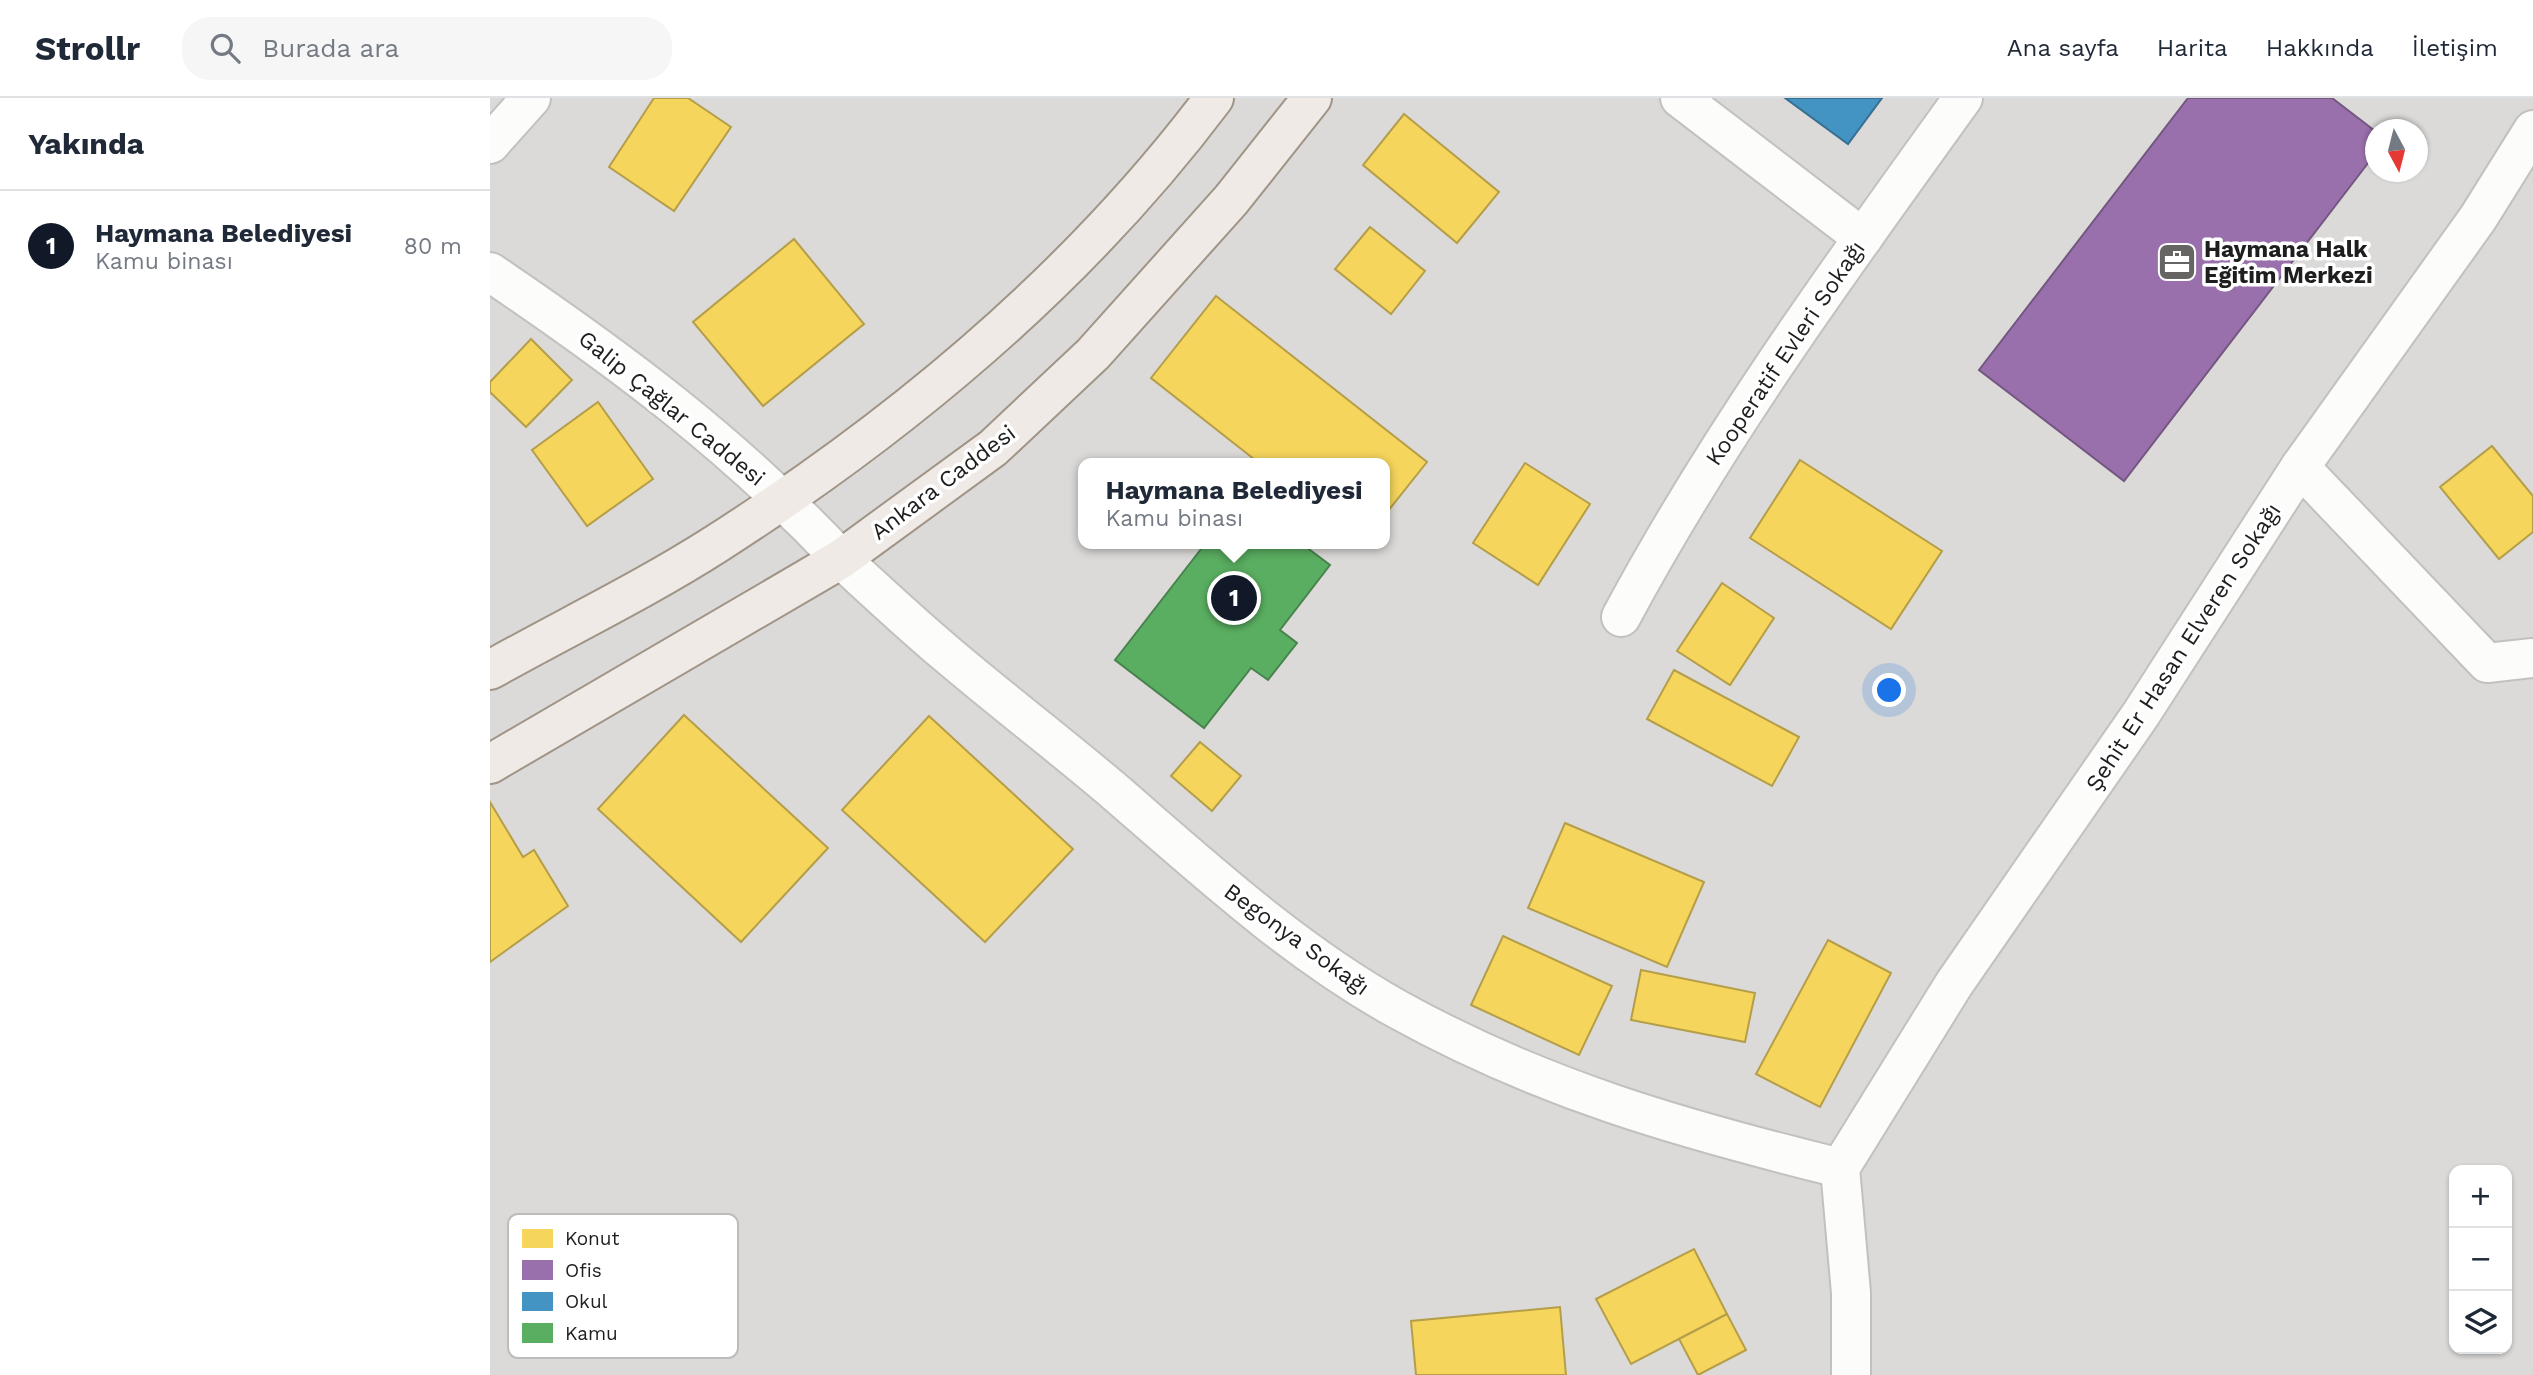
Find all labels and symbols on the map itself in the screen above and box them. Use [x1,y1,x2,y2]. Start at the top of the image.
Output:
north arrow [2365,119,2428,182]
street label: Kooperatif Evleri Sokağı [1700,236,1871,471]
place label: Haymana Halk Eğitim Merkezi [2204,236,2373,289]
office icon: Haymana Halk Eğitim Merkezi [2156,241,2198,283]
street label: Galip Çağlar Caddesi [573,325,770,492]
street label: Ankara Caddesi [866,419,1021,545]
street label: Şehit Er Hasan Elveren Sokağı [2080,498,2287,796]
pin: 1 [1211,572,1257,624]
your location [1872,673,1906,707]
street label: Begonya Sokağı [1219,878,1375,1001]
legend [508,1214,738,1358]
text: Konut [565,1227,620,1250]
text: Ofis [565,1259,602,1282]
text: Okul [565,1290,608,1313]
text: Kamu [565,1322,618,1345]

